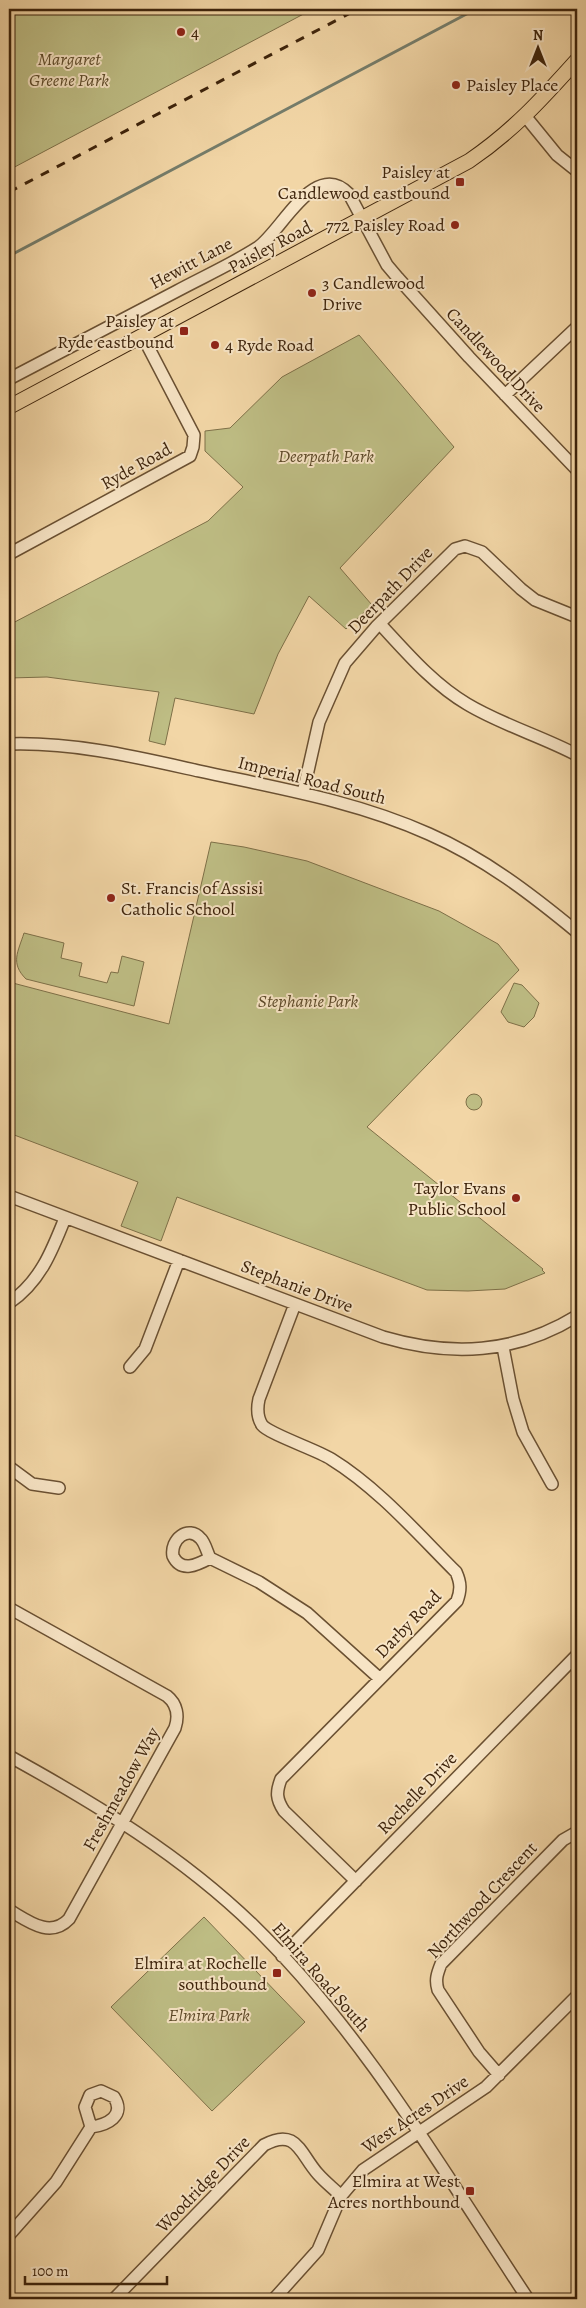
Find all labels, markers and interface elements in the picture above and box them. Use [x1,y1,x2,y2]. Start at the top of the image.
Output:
place label: 4 [191,20,199,44]
north arrow [514,22,564,72]
marker: 4 [175,26,187,38]
text: N [533,26,543,45]
park label: Margaret Greene Park [29,47,109,92]
place label: Paisley Place [466,73,558,97]
marker: Paisley Place [450,79,462,91]
place label: Paisley at Candlewood eastbound [278,160,450,205]
marker: Paisley at Candlewood eastbound [454,176,466,188]
place label: 772 Paisley Road [326,213,445,237]
street label: Paisley Road [224,215,316,279]
marker: 772 Paisley Road [449,219,461,231]
street label: Hewitt Lane [146,231,236,295]
place label: 3 Candlewood Drive [322,271,425,316]
marker: 3 Candlewood Drive [306,287,318,299]
street label: Candlewood Drive [441,302,551,418]
place label: Paisley at Ryde eastbound [57,309,174,354]
marker: Paisley at Ryde eastbound [178,325,190,337]
place label: 4 Ryde Road [225,333,314,357]
marker: 4 Ryde Road [209,339,221,351]
street label: Ryde Road [96,437,176,495]
park label: Deerpath Park [278,444,374,468]
street label: Deerpath Drive [342,541,438,639]
street label: Imperial Road South [236,750,389,810]
place label: St. Francis of Assisi Catholic School [121,876,263,921]
marker: St. Francis of Assisi Catholic School [105,892,117,904]
park label: Stephanie Park [258,989,358,1013]
place label: Taylor Evans Public School [408,1176,507,1221]
marker: Taylor Evans Public School [510,1192,522,1204]
street label: Stephanie Drive [238,1254,356,1318]
street label: Darby Road [370,1585,447,1663]
street label: Freshmeadow Way [77,1722,165,1855]
street label: Rochelle Drive [372,1747,462,1839]
street label: Northwood Crescent [422,1836,542,1964]
street label: Elmira Road South [267,1917,376,2037]
place label: Elmira at Rochelle southbound [134,1951,267,1996]
marker: Elmira at Rochelle southbound [271,1967,283,1979]
park label: Elmira Park [168,2003,250,2027]
street label: West Acres Drive [356,2069,473,2159]
street label: Woodridge Drive [150,2130,255,2238]
place label: Elmira at West Acres northbound [327,2169,460,2214]
marker: Elmira at West Acres northbound [464,2185,476,2197]
scale bar [25,2253,168,2285]
text: 100 m [32,2261,69,2281]

